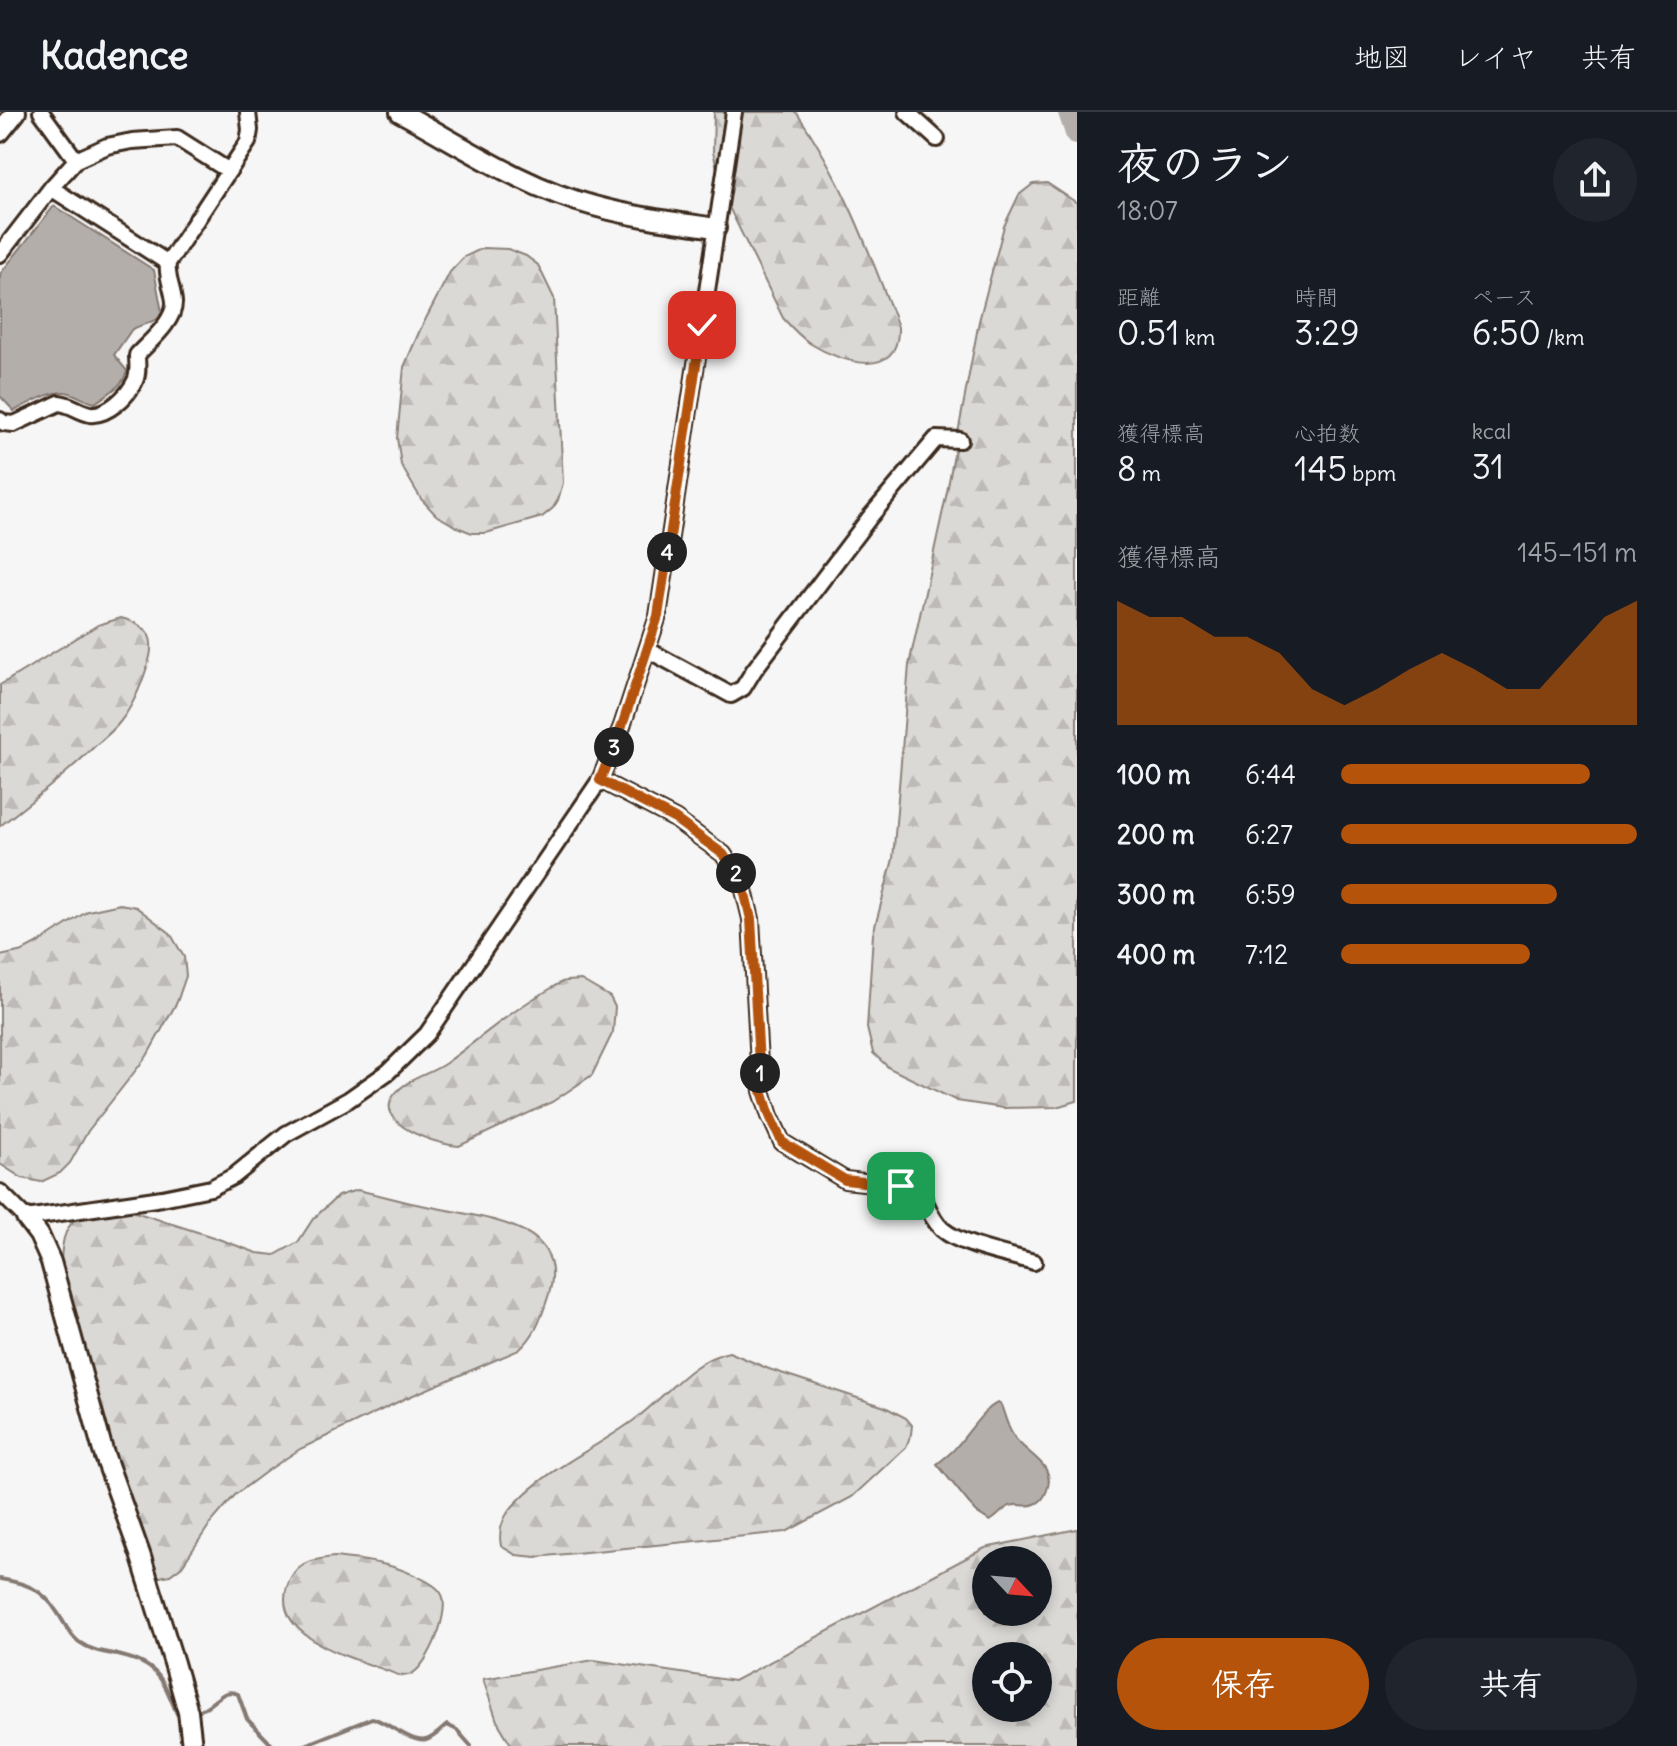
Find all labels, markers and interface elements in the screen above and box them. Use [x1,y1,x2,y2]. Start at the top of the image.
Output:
text: Kadence [40,32,189,79]
text: 地図 [1354,39,1410,75]
text: レイヤ [1454,39,1537,75]
text: 共有 [1581,39,1637,75]
text: 夜のラン [1117,136,1293,191]
button: share [1553,138,1637,222]
text: 18:07 [1117,194,1178,227]
text: 距離 [1117,283,1161,311]
text: 時間 [1294,283,1338,311]
text: ペース [1472,283,1536,311]
pin [668,291,736,359]
icon: check [680,303,724,347]
text: 0.51 [1117,311,1179,354]
text: 3:29 [1294,311,1360,354]
text: 6:50 [1472,311,1541,354]
text: km [1179,323,1215,351]
text: /km [1541,323,1585,351]
text: kcal [1472,417,1511,445]
text: 獲得標高 [1117,419,1205,447]
text: 心拍数 [1294,419,1360,447]
text: 31 [1472,445,1504,488]
text: 8 [1117,447,1137,490]
text: 145 [1294,447,1347,490]
text: m [1137,459,1161,487]
text: bpm [1347,459,1396,487]
pin: 4 [647,532,687,572]
text: 145–151 m [1517,536,1637,569]
text: 4 [661,538,673,566]
text: 獲得標高 [1117,540,1221,573]
pin: 3 [594,727,634,767]
text: 3 [608,733,620,761]
text: 100 m [1117,758,1191,791]
text: 6:44 [1245,758,1296,791]
text: 200 m [1117,818,1194,851]
text: 6:27 [1245,818,1293,851]
pin: 2 [716,853,756,893]
text: 2 [730,859,742,887]
text: 300 m [1117,878,1195,911]
text: 6:59 [1245,878,1296,911]
text: 400 m [1117,938,1195,971]
text: 7:12 [1245,938,1288,971]
pin: 1 [740,1053,780,1093]
text: 1 [756,1059,764,1087]
pin [867,1152,935,1220]
icon: arrive [879,1164,923,1208]
north arrow [972,1546,1052,1626]
map controls [972,1546,1052,1722]
button: 保存 [1117,1638,1369,1730]
button: 共有 [1385,1638,1637,1730]
button: locate [972,1642,1052,1722]

